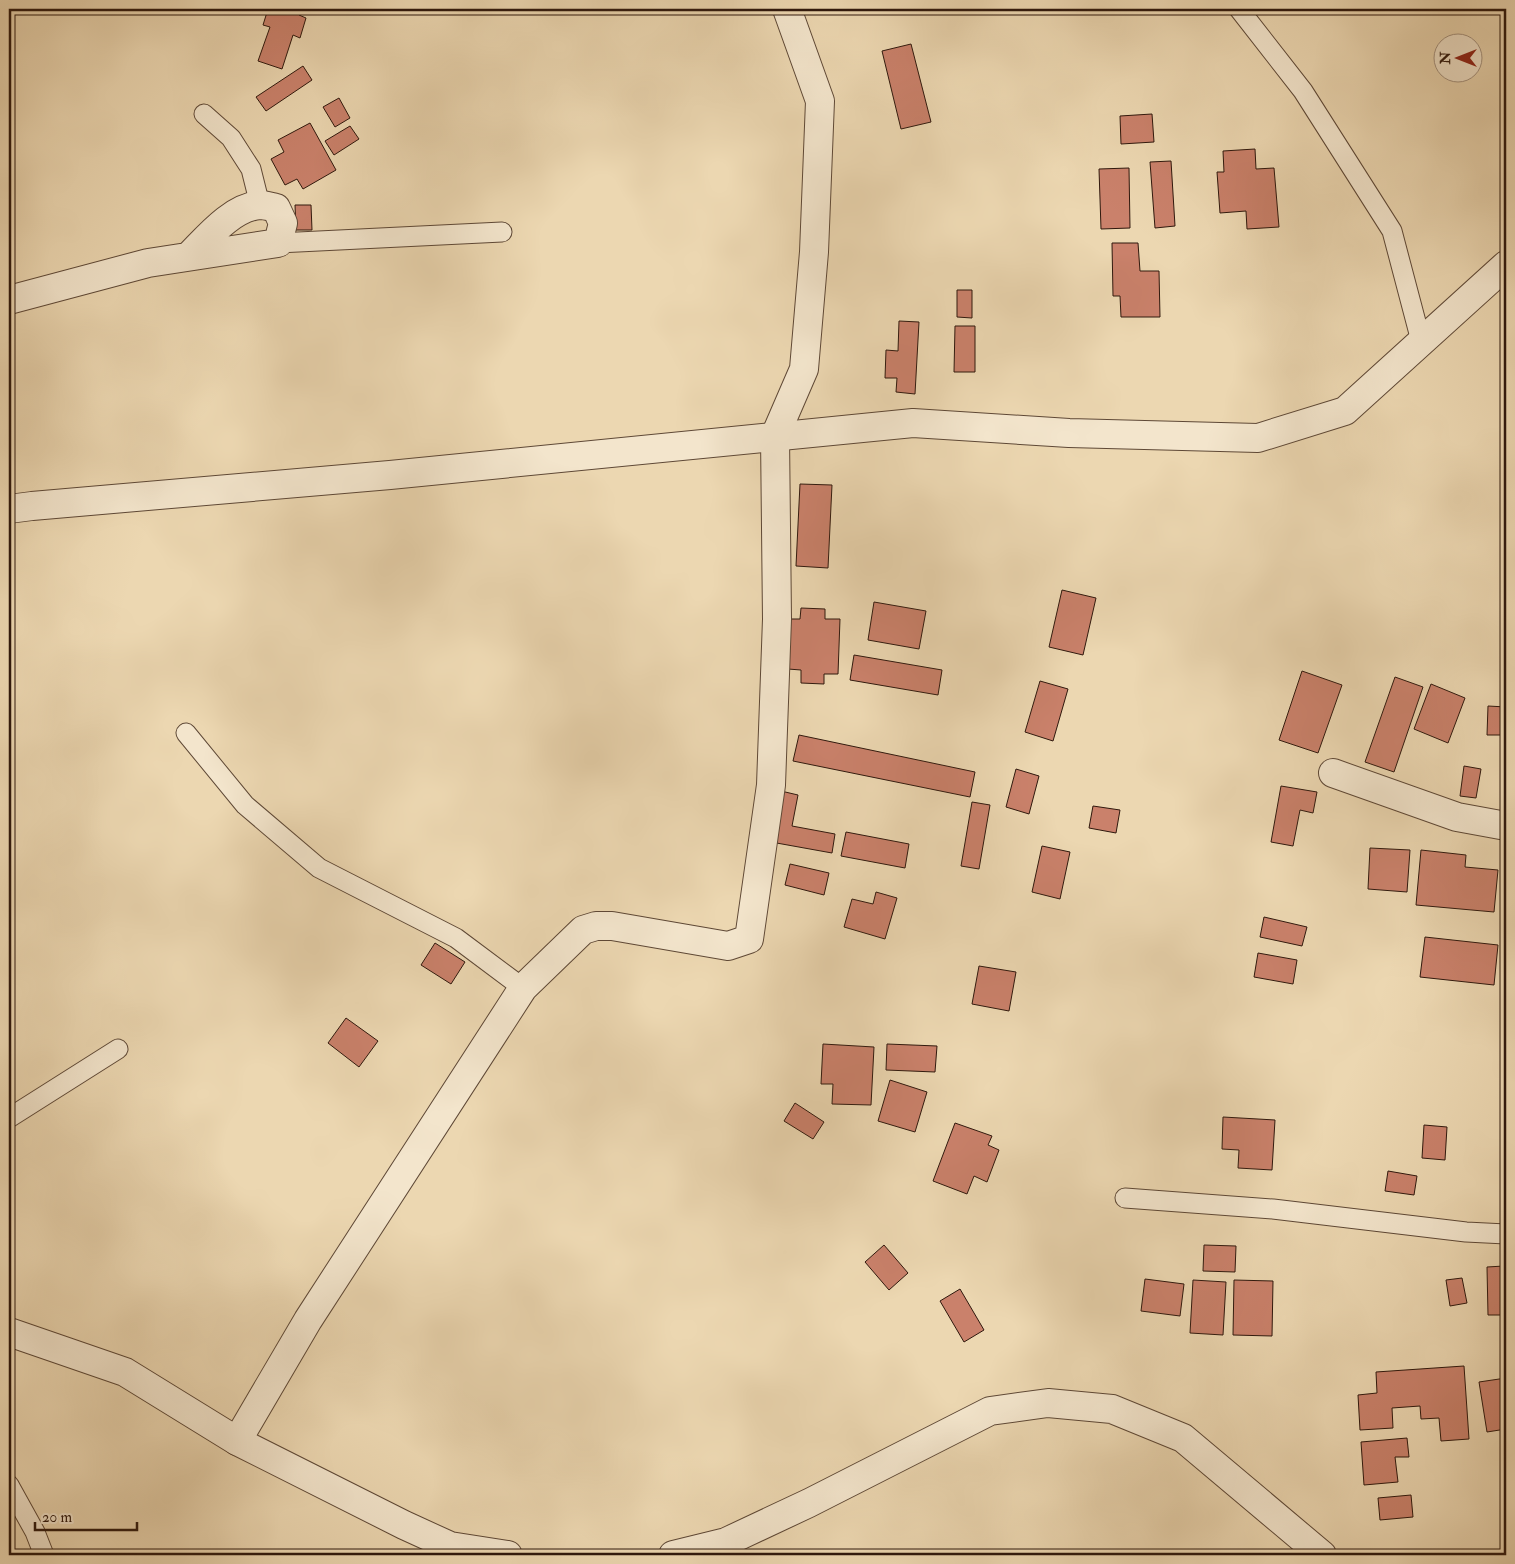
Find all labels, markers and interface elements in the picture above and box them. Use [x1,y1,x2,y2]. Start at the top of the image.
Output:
north arrow [1432,32,1482,82]
text: N [1437,51,1454,65]
scale bar [35,1499,138,1531]
text: 20 m [42,1508,72,1527]

